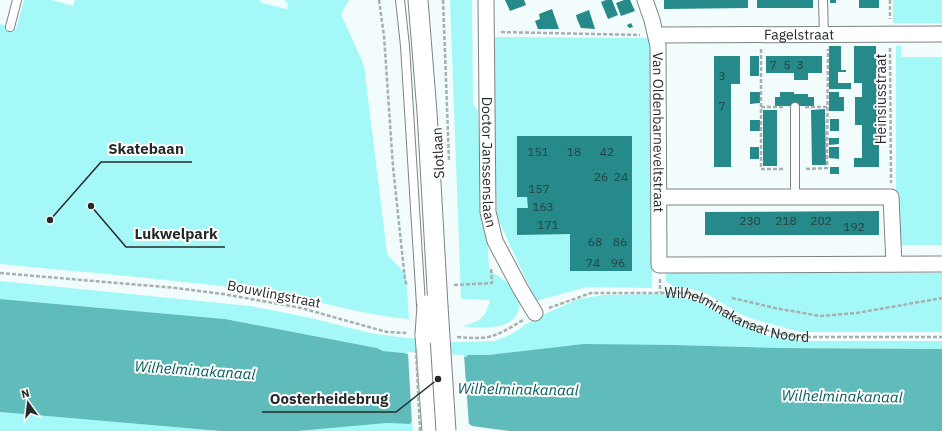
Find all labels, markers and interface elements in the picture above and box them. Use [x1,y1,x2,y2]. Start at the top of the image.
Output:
street label: Fagelstraat [764,25,834,44]
street label: Van Oldenbarneveltstraat [649,52,668,212]
street label: Heinsiusstraat [872,54,890,144]
house number: 7 [769,57,777,72]
house number: 5 [783,57,791,72]
house number: 3 [796,57,804,72]
house number: 3 [718,68,726,83]
street label: Doctor Janssenslaan [478,97,500,229]
house number: 7 [718,98,726,113]
street label: Slotlaan [428,127,448,179]
callout: Skatebaan [101,135,192,162]
text: Skatebaan [108,139,184,158]
house number: 151 [527,144,549,159]
house number: 18 [567,144,581,159]
house number: 42 [600,144,614,159]
house number: 26 [594,169,608,184]
house number: 24 [614,169,628,184]
house number: 157 [528,181,550,196]
house number: 163 [532,199,554,214]
house number: 230 [739,213,761,228]
house number: 218 [775,213,797,228]
house number: 202 [810,213,832,228]
house number: 171 [537,217,559,232]
house number: 192 [843,219,865,234]
callout: Lukwelpark [126,220,225,247]
text: Lukwelpark [134,224,218,243]
house number: 68 [588,234,602,249]
house number: 86 [613,234,627,249]
house number: 74 [586,255,600,270]
house number: 96 [611,255,625,270]
street label: Bouwlingstraat [226,276,322,312]
street label: Wilhelminakanaal Noord [664,284,809,346]
water label: Wilhelminakanaal [134,356,256,384]
water label: Wilhelminakanaal [457,378,579,400]
north arrow [8,383,48,423]
callout: Oosterheidebrug [262,385,396,412]
water label: Wilhelminakanaal [781,385,903,407]
text: N [20,386,31,401]
text: Oosterheidebrug [270,389,389,408]

